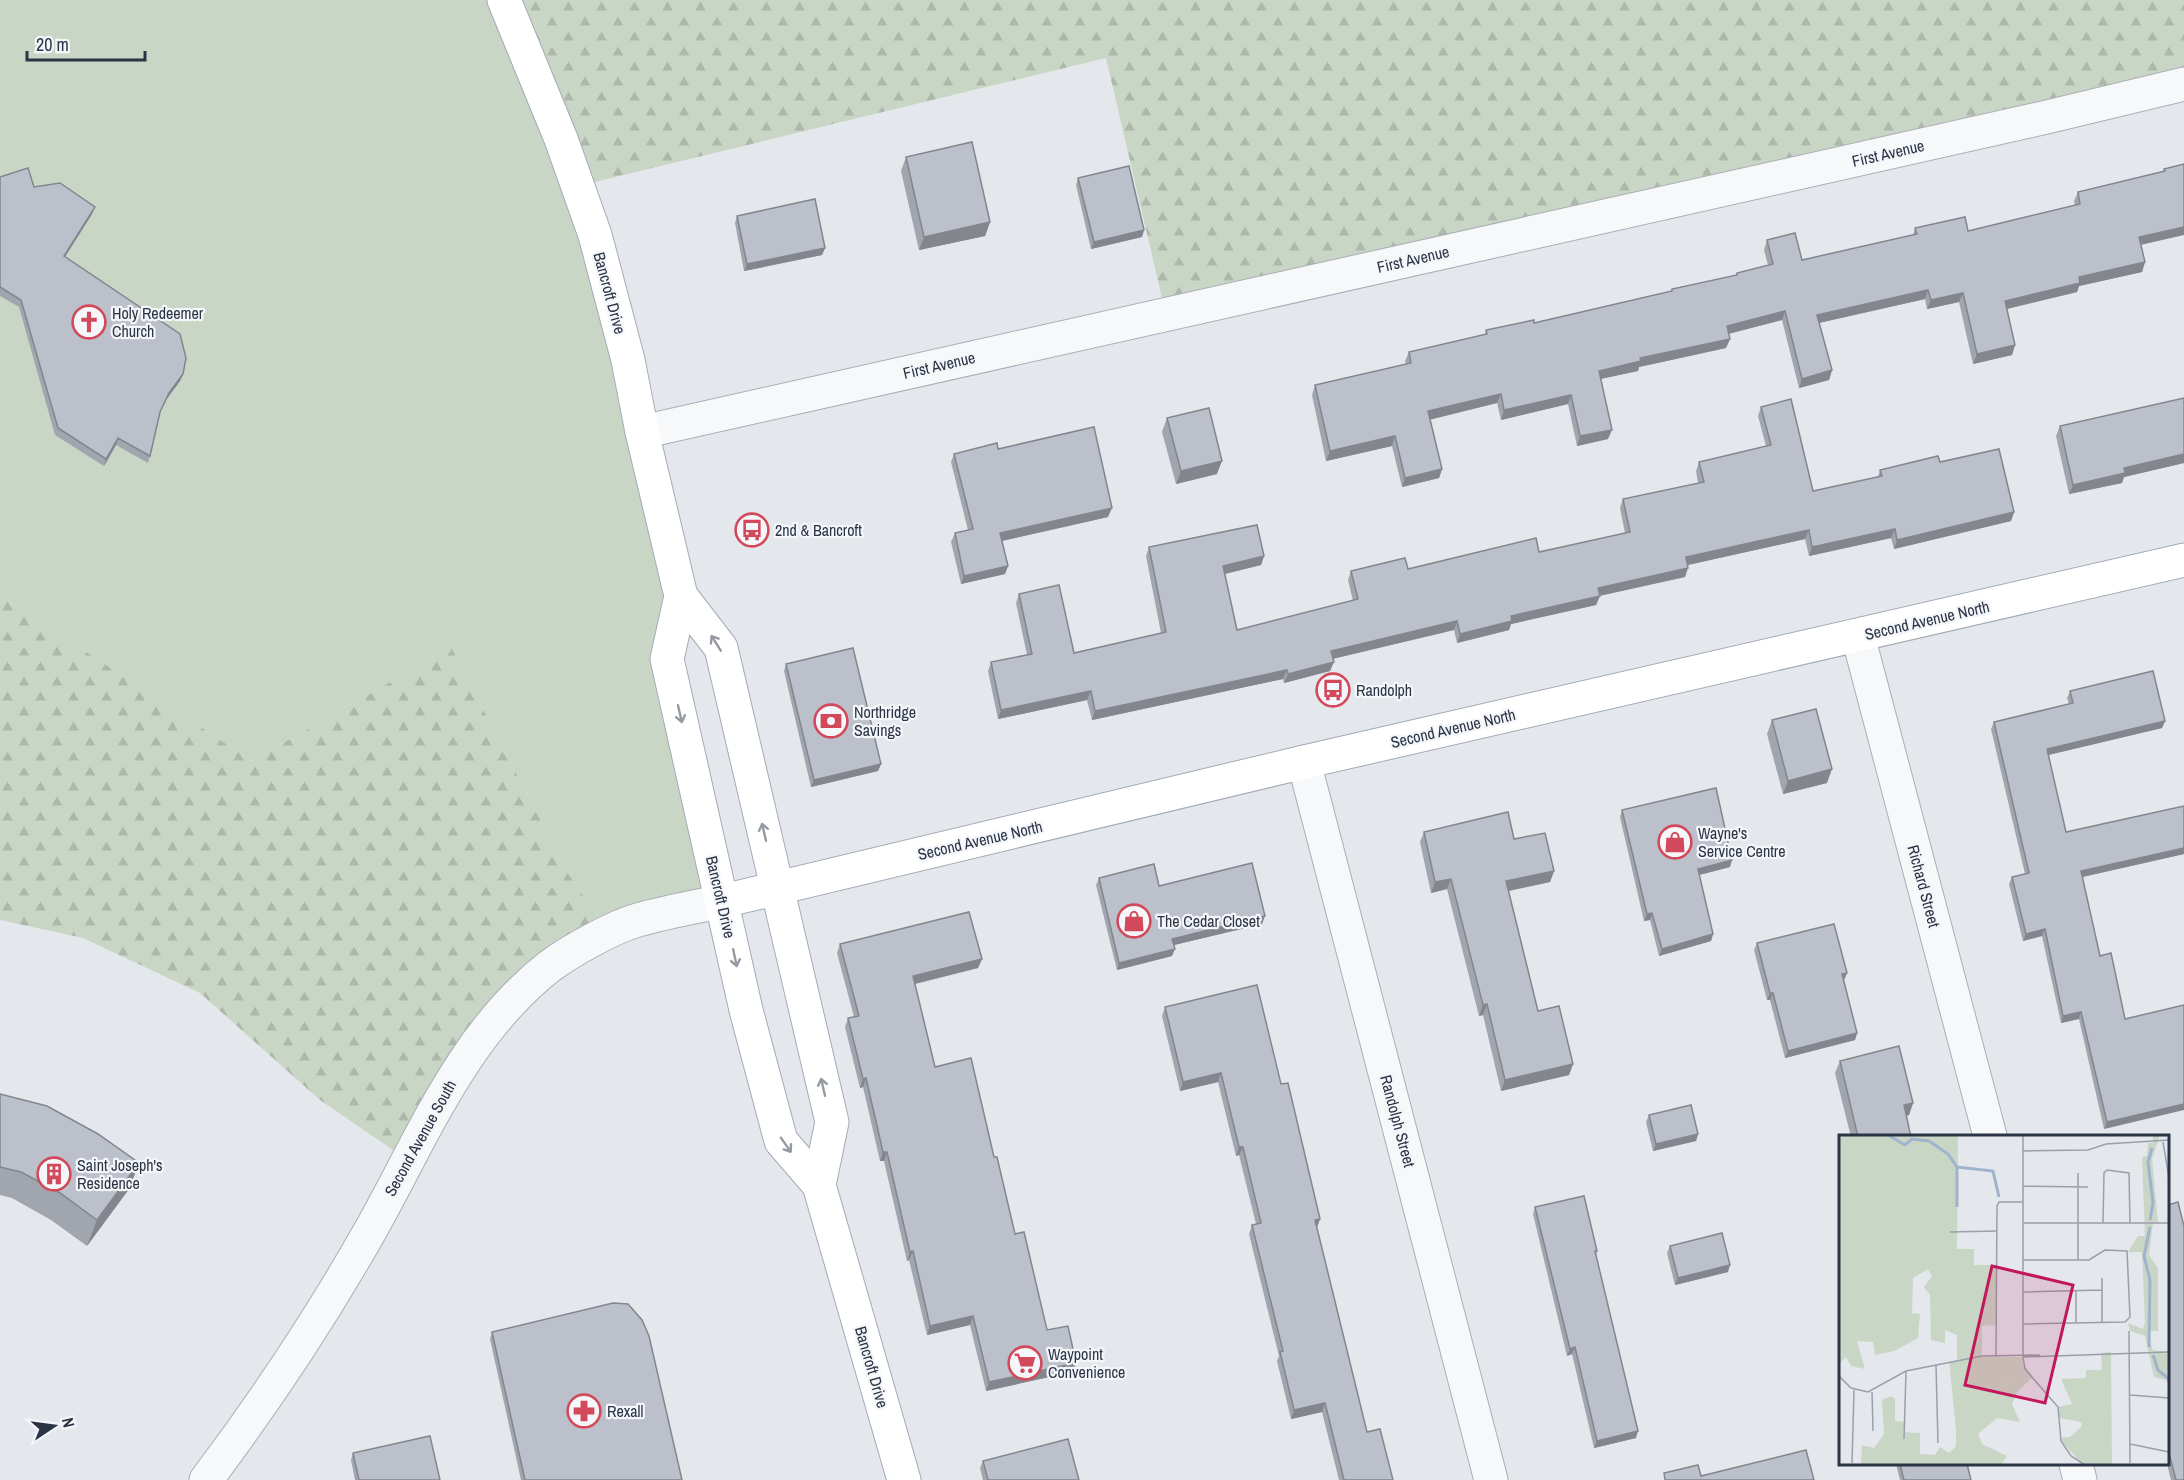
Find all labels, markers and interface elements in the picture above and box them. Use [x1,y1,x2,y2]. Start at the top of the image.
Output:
scale bar [27,24,146,62]
text: 20 m [36,32,69,57]
street label: First Avenue [1850,134,1926,172]
street label: First Avenue [1375,240,1451,278]
street label: Bancroft Drive [589,250,631,336]
place label: Holy Redeemer Church [112,302,204,342]
church icon: Holy Redeemer Church [71,304,107,340]
street label: First Avenue [901,346,977,384]
bus stop icon: 2nd & Bancroft [734,512,770,548]
place label: 2nd & Bancroft [775,519,862,541]
street label: Second Avenue North [1862,595,1992,645]
one-way arrow [710,635,723,652]
bus stop icon: Randolph [1315,672,1351,708]
place label: Randolph [1356,679,1412,701]
place label: Northridge Savings [854,701,916,741]
bank icon: Northridge Savings [813,703,849,739]
street label: Second Avenue North [1388,703,1518,753]
one-way arrow [675,704,686,724]
street label: Second Avenue North [915,815,1045,865]
one-way arrow [758,822,770,841]
place label: Wayne's Service Centre [1698,822,1786,862]
shop icon: Wayne's Service Centre [1657,824,1693,860]
street label: Richard Street [1902,842,1946,930]
street label: Bancroft Drive [701,854,741,940]
shop icon: The Cedar Closet [1116,903,1152,939]
place label: The Cedar Closet [1157,910,1260,932]
one-way arrow [730,948,741,967]
street label: Randolph Street [1375,1072,1421,1170]
street label: Second Avenue South [379,1076,461,1200]
one-way arrow [817,1078,829,1097]
inset map [1839,1135,2169,1465]
one-way arrow [780,1137,792,1153]
place label: Saint Joseph's Residence [77,1154,163,1194]
building icon: Saint Joseph's Residence [36,1156,72,1192]
street label: Bancroft Drive [850,1324,894,1410]
place label: Waypoint Convenience [1048,1343,1125,1383]
supermarket icon: Waypoint Convenience [1007,1345,1043,1381]
pharmacy icon: Rexall [566,1393,602,1429]
north arrow [24,1396,84,1456]
place label: Rexall [607,1400,644,1422]
text: N [57,1416,80,1430]

